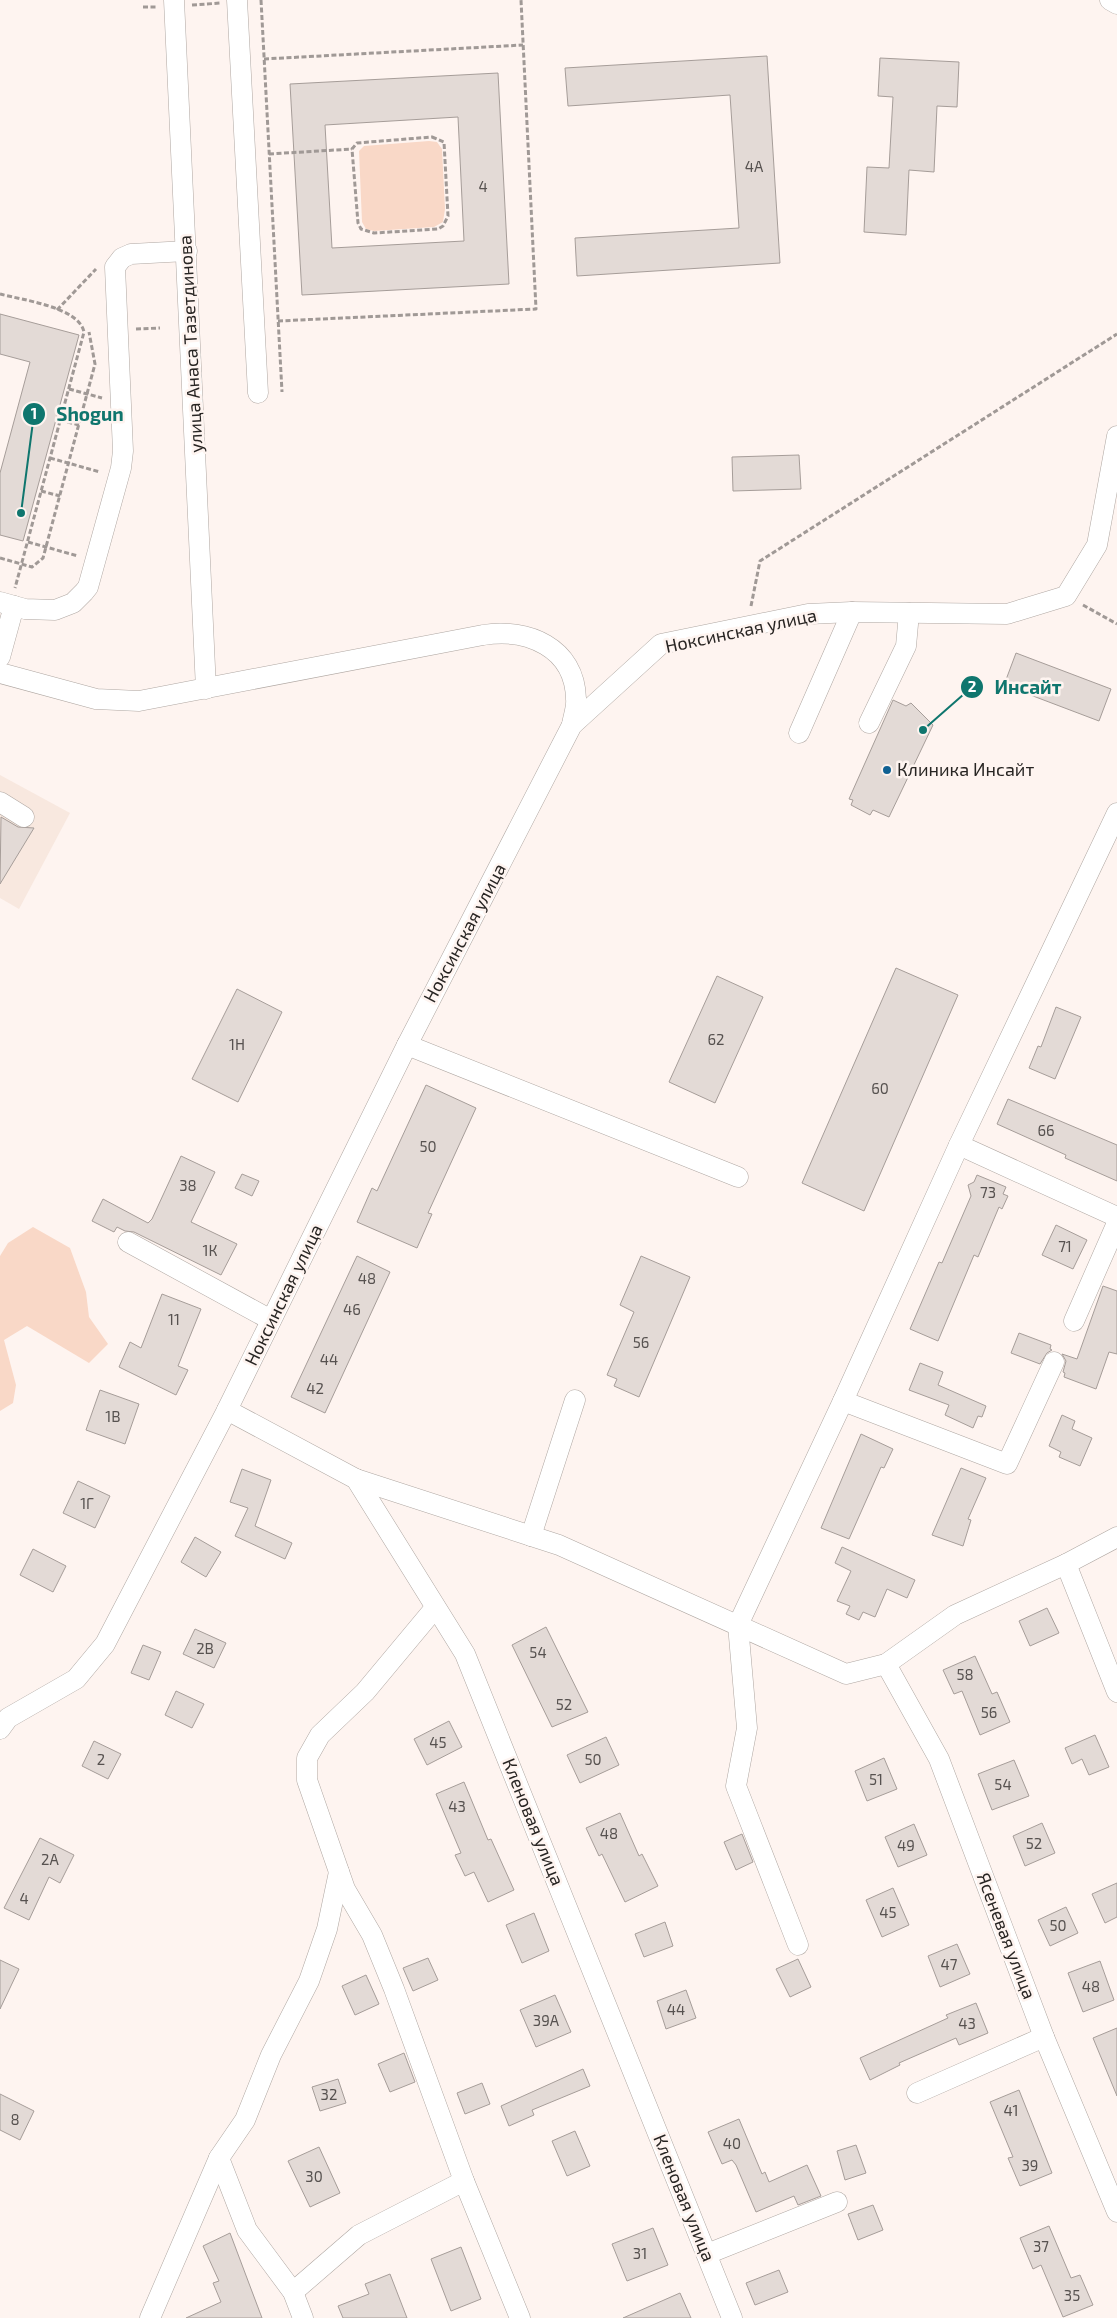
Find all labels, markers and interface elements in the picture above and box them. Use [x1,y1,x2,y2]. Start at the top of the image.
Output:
house number: 4А [745,157,764,175]
house number: 4 [478,177,488,195]
street label: улица Анаса Тазетдинова [173,235,207,453]
callout: Shogun [22,397,134,431]
text: Shogun [56,402,124,425]
text: 1 [31,404,37,422]
street label: Ноксинская улица [663,603,819,657]
callout: Инсайт [959,670,1071,704]
text: Инсайт [995,675,1062,698]
text: 2 [968,677,977,695]
place label: Клиника Инсайт [897,758,1034,780]
marker: Клиника Инсайт [881,764,893,776]
street label: Ноксинская улица [418,859,510,1006]
house number: 62 [707,1030,725,1048]
house number: 1Н [229,1035,245,1053]
house number: 60 [871,1079,889,1097]
house number: 66 [1037,1121,1055,1139]
house number: 50 [419,1137,437,1155]
house number: 38 [179,1176,197,1194]
house number: 73 [980,1183,996,1201]
street label: Ноксинская улица [239,1220,327,1369]
house number: 71 [1058,1237,1072,1255]
house number: 1К [203,1241,217,1259]
house number: 48 [358,1269,376,1287]
house number: 46 [343,1300,361,1318]
house number: 11 [168,1310,180,1328]
house number: 56 [633,1333,649,1351]
house number: 44 [320,1350,338,1368]
house number: 42 [306,1379,324,1397]
house number: 1В [105,1407,121,1425]
house number: 1Г [80,1494,94,1512]
house number: 2В [196,1639,214,1657]
house number: 54 [529,1643,547,1661]
house number: 58 [956,1665,974,1683]
house number: 52 [556,1695,572,1713]
house number: 56 [981,1703,997,1721]
house number: 45 [429,1733,447,1751]
house number: 2 [97,1750,105,1768]
house number: 50 [584,1750,602,1768]
street label: Кленовая улица [498,1755,569,1888]
house number: 51 [869,1770,883,1788]
house number: 54 [994,1775,1012,1793]
house number: 43 [448,1797,466,1815]
house number: 48 [600,1824,618,1842]
house number: 52 [1026,1834,1042,1852]
house number: 49 [897,1836,915,1854]
house number: 2А [41,1850,60,1868]
street label: Ясеневая улица [973,1869,1041,2002]
house number: 4 [19,1889,29,1907]
house number: 45 [879,1903,897,1921]
house number: 50 [1049,1916,1067,1934]
house number: 47 [941,1955,958,1973]
house number: 48 [1082,1977,1100,1995]
house number: 44 [667,2000,685,2018]
house number: 39А [533,2011,560,2029]
house number: 43 [958,2014,976,2032]
house number: 32 [321,2085,337,2103]
house number: 41 [1003,2101,1019,2119]
house number: 8 [10,2110,20,2128]
street label: Кленовая улица [649,2131,720,2264]
house number: 40 [723,2134,741,2152]
house number: 39 [1022,2156,1038,2174]
house number: 30 [305,2167,323,2185]
house number: 37 [1033,2237,1049,2255]
house number: 31 [633,2244,647,2262]
house number: 35 [1064,2286,1080,2304]

